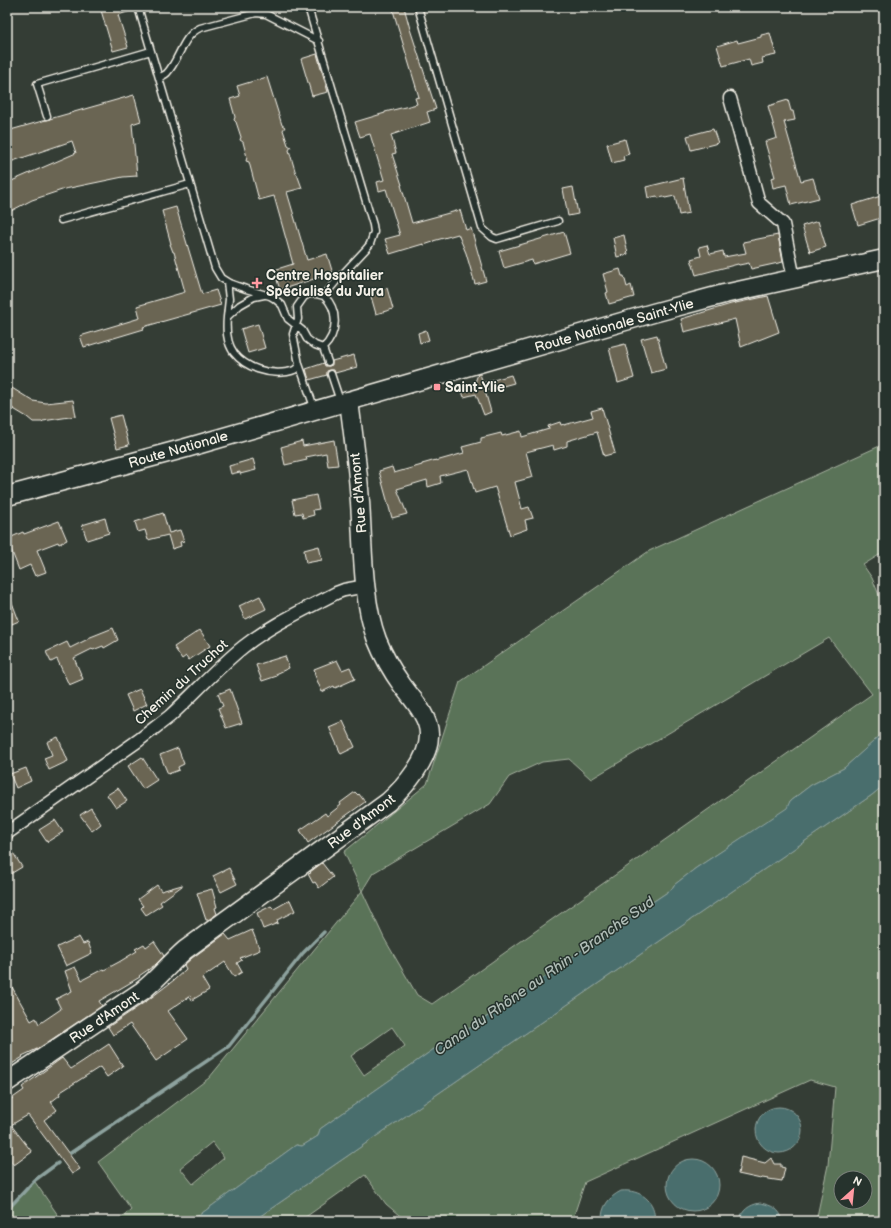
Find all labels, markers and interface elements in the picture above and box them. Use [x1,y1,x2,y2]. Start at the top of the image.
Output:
place label: Centre Hospitalier Spécialisé du Jura [266,267,384,300]
marker: Centre Hospitalier Spécialisé du Jura [251,277,263,289]
street label: Route Nationale Saint-Ylie [533,295,696,356]
place label: Saint-Ylie [445,379,505,396]
marker: Saint-Ylie [432,382,442,392]
street label: Route Nationale [126,427,230,472]
street label: Rue d'Amont [346,451,370,534]
street label: Chemin du Truchot [131,636,232,729]
street label: Rue d'Amont [324,790,399,852]
water label: Canal du Rhône au Rhin - Branche Sud [430,892,659,1060]
street label: Rue d'Amont [66,987,143,1047]
north arrow [833,1170,873,1210]
text: N [851,1174,864,1189]

